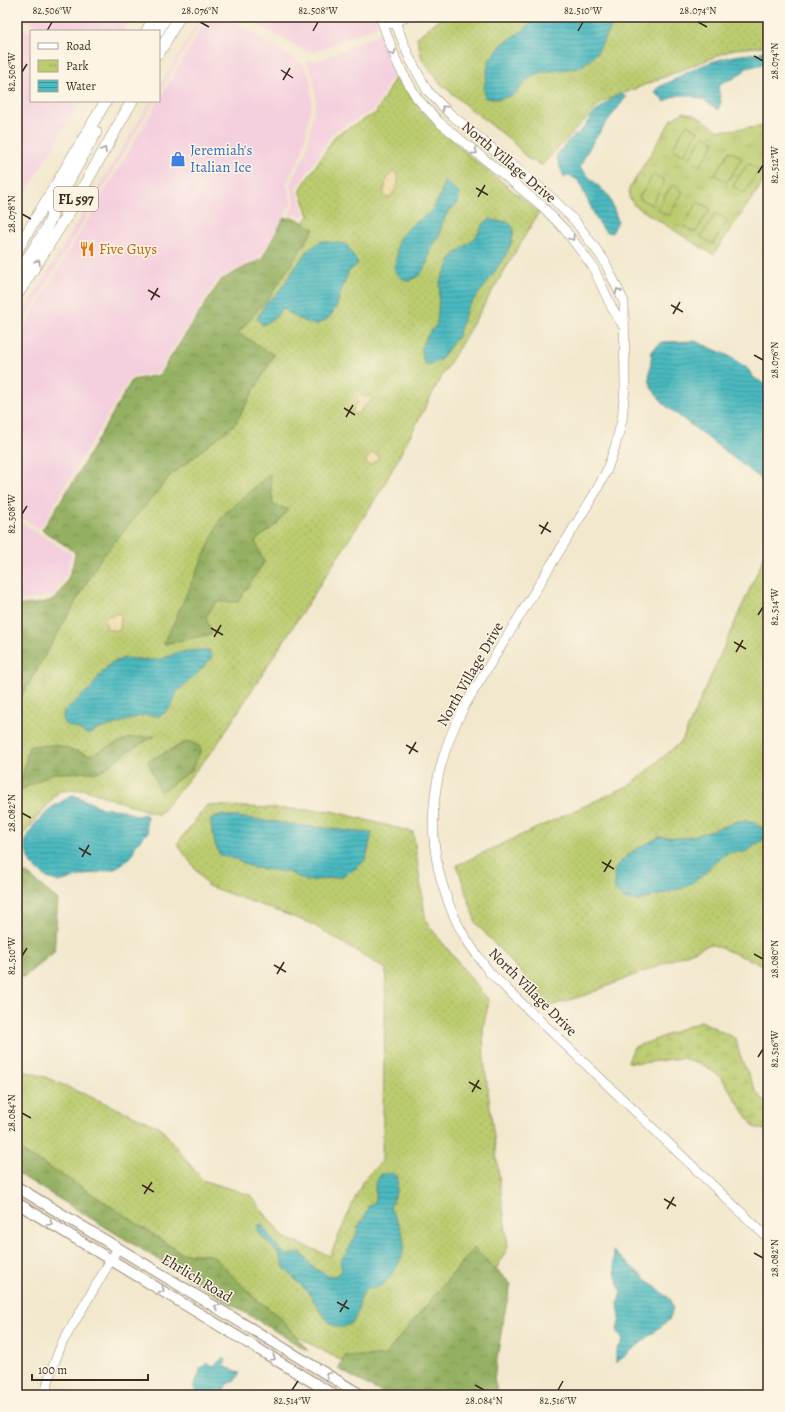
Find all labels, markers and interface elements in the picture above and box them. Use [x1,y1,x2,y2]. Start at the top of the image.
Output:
text: 82.506°W [32,4,72,17]
text: 28.076°N [181,4,219,17]
text: 82.508°W [298,4,338,17]
text: 82.510°W [564,4,603,17]
text: 28.074°N [680,4,716,17]
legend [30,30,160,102]
text: Road [66,38,92,54]
text: 28.074°N [768,43,781,79]
one-way arrow [389,50,397,57]
text: 82.506°W [5,52,18,92]
text: Park [66,58,89,74]
text: Water [65,78,96,94]
one-way arrow [441,105,449,113]
street label: North Village Drive [458,117,561,208]
place label: Jeremiah's Italian Ice [190,140,253,177]
text: 82.512°W [768,146,781,184]
one-way arrow [99,147,106,154]
one-way arrow [471,147,478,154]
shop icon: Jeremiah's Italian Ice [169,150,187,168]
road number: FL 597 [54,187,98,211]
text: 28.078°N [5,195,18,233]
one-way arrow [567,234,574,241]
place label: Five Guys [99,239,157,259]
restaurant icon: Five Guys [78,240,96,258]
one-way arrow [33,259,40,266]
one-way arrow [615,287,623,295]
text: 28.076°N [768,341,781,379]
text: 82.508°W [5,494,18,534]
text: 82.514°W [768,588,781,626]
street label: North Village Drive [432,618,508,730]
text: 28.082°N [5,794,18,832]
text: 82.510°W [5,936,18,975]
text: 28.080°N [768,940,781,978]
street label: North Village Drive [484,943,582,1041]
text: 82.516°W [768,1030,781,1068]
text: 28.084°N [5,1094,18,1132]
one-way arrow [46,1218,53,1225]
text: 28.082°N [768,1239,781,1277]
street label: Ehrlich Road [158,1249,237,1307]
one-way arrow [158,1285,165,1292]
one-way arrow [214,1305,221,1312]
one-way arrow [269,1353,276,1360]
scale bar [32,1356,148,1382]
text: 100 m [38,1362,67,1378]
one-way arrow [325,1372,332,1379]
text: 82.514°W [273,1394,311,1407]
text: 28.084°N [465,1394,503,1407]
text: 82.516°W [539,1394,577,1407]

